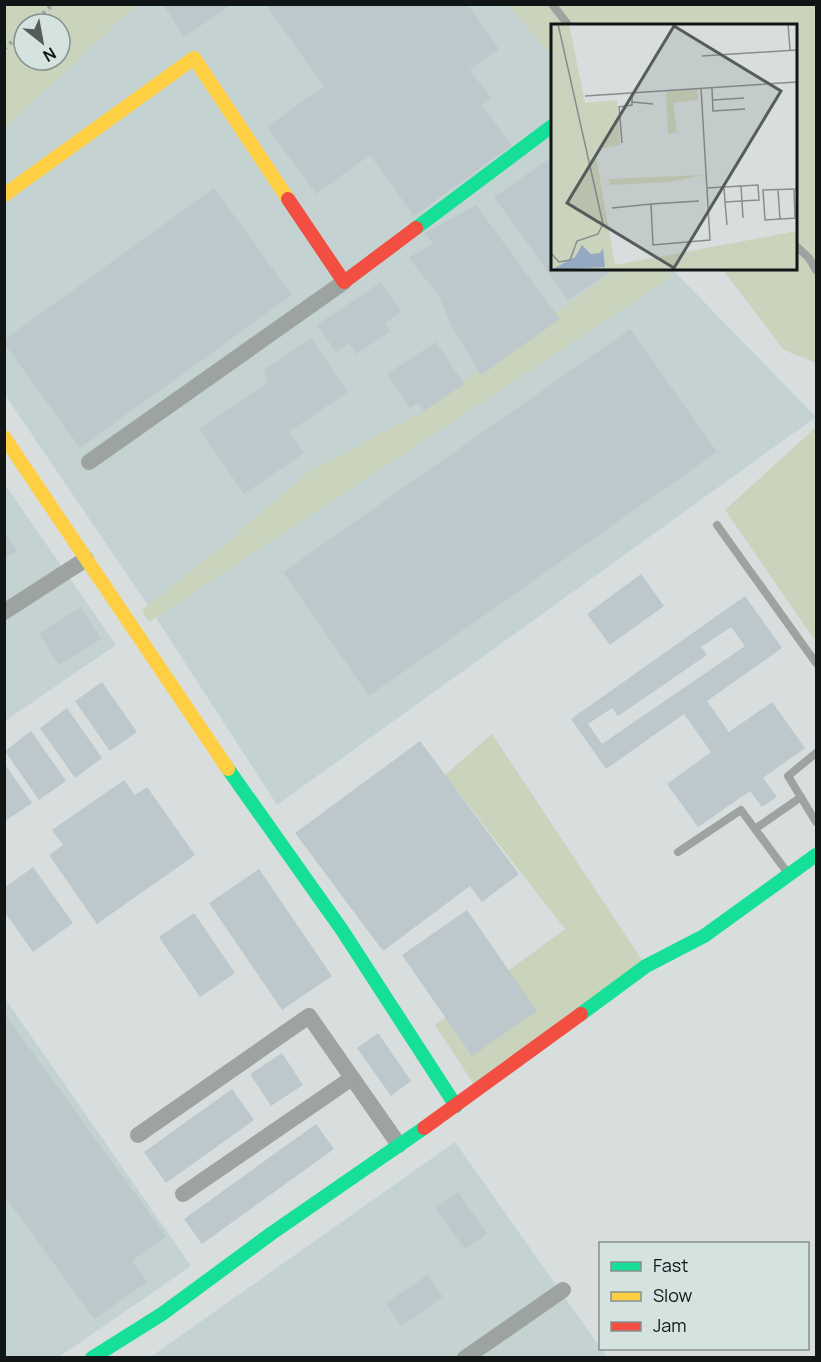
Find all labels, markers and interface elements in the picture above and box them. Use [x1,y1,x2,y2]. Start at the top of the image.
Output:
north arrow [12,12,72,72]
inset map [551,24,797,270]
text: N [39,42,60,67]
legend [599,1242,809,1350]
text: Fast [653,1253,688,1277]
text: Slow [653,1283,693,1307]
text: Jam [653,1313,687,1337]

